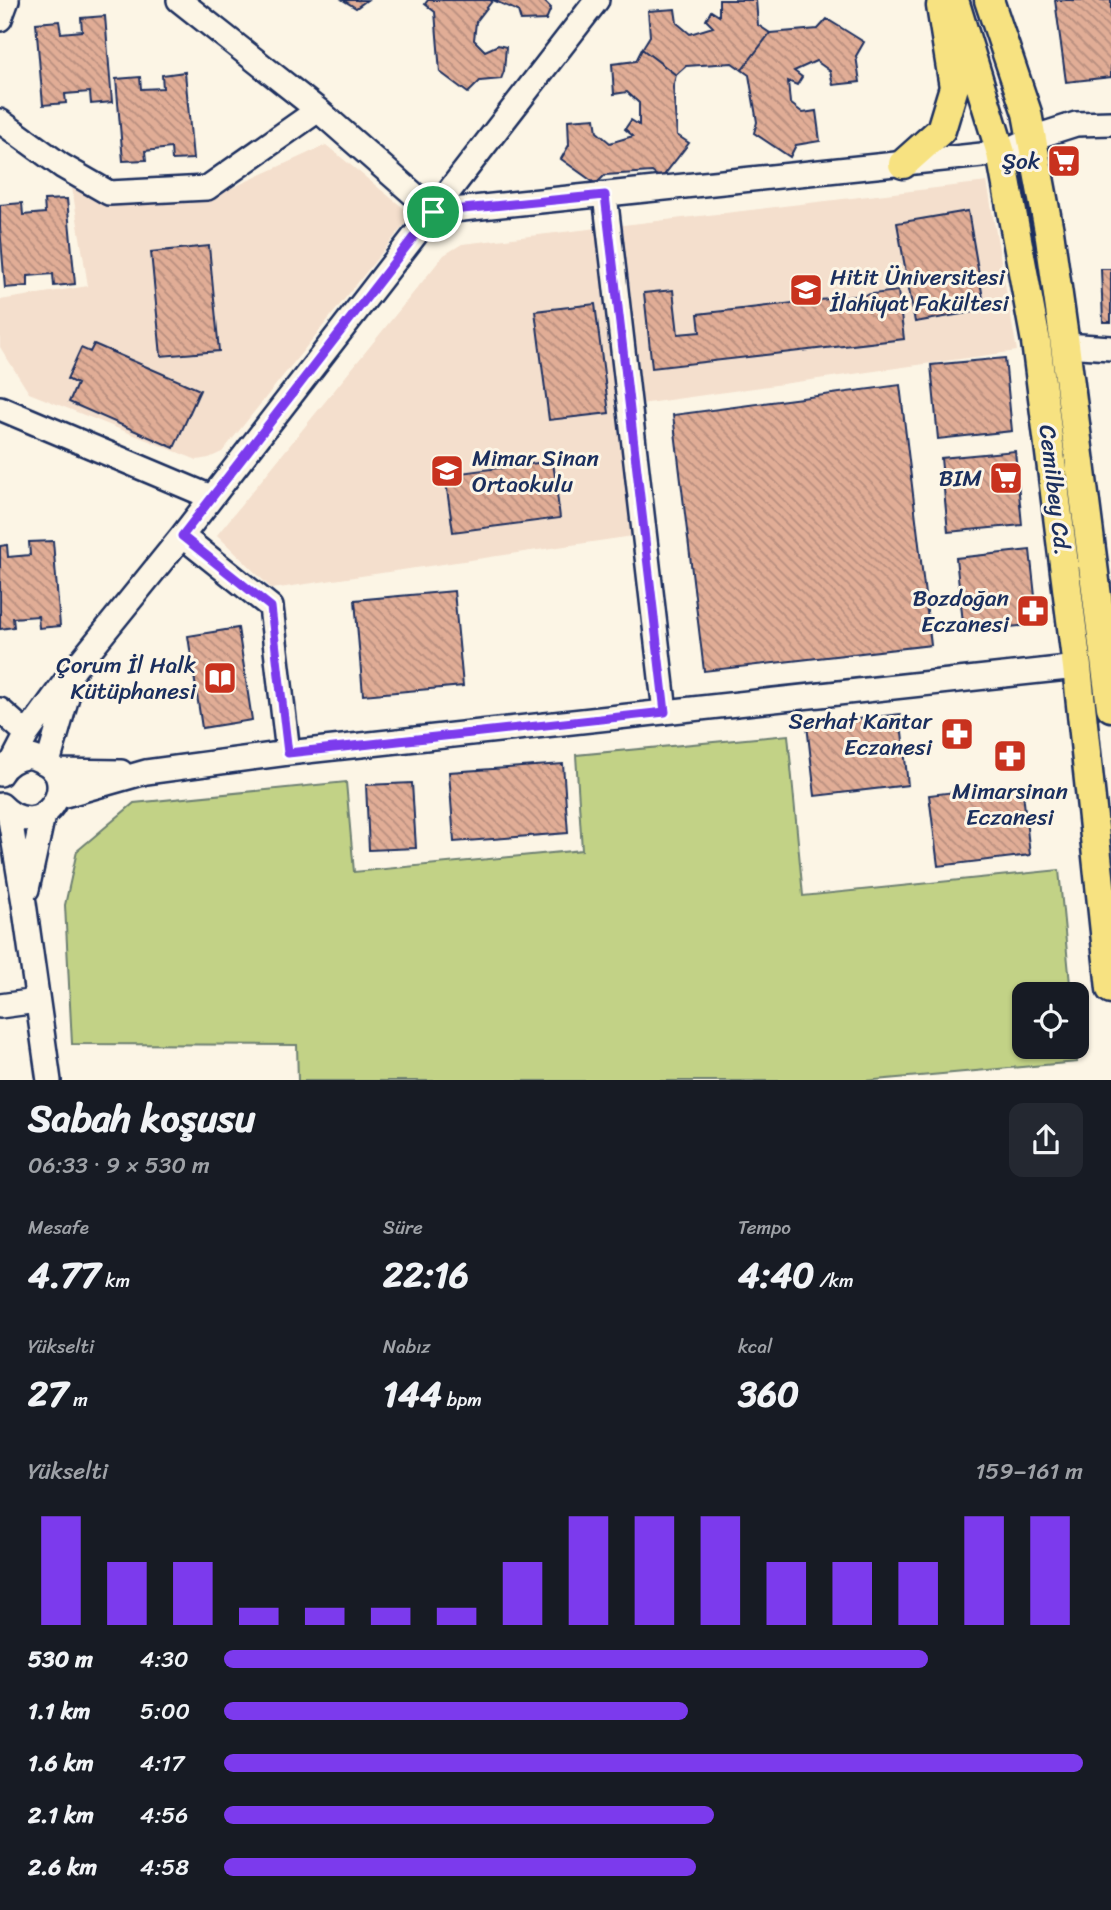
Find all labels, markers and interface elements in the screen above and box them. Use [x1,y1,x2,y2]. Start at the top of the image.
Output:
place label: Şok [1002,141,1041,182]
supermarket icon: Şok [1045,142,1083,180]
pin [403,182,463,242]
icon: arrive [414,193,452,231]
place label: Hitit Üniversitesi İlahiyat Fakültesi [829,257,1010,324]
school or university icon: Hitit Üniversitesi İlahiyat Fakültesi [787,271,825,309]
street label: Cemilbey Cd. [1027,422,1083,558]
place label: Mimar Sinan Ortaokulu [472,438,599,505]
school or university icon: Mimar Sinan Ortaokulu [428,452,466,490]
place label: BIM [939,458,982,499]
supermarket icon: BIM [987,459,1025,497]
place label: Bozdoğan Eczanesi [912,578,1010,645]
pharmacy icon: Bozdoğan Eczanesi [1014,592,1052,630]
place label: Çorum İl Halk Kütüphanesi [56,645,197,712]
library icon: Çorum İl Halk Kütüphanesi [201,659,239,697]
place label: Serhat Kantar Eczanesi [789,701,934,768]
pharmacy icon: Serhat Kantar Eczanesi [938,715,976,753]
pharmacy icon: Mimarsinan Eczanesi [991,737,1029,775]
place label: Mimarsinan Eczanesi [952,771,1068,838]
map controls [1012,982,1089,1059]
button: locate [1012,982,1089,1059]
text: Sabah koşusu [28,1085,255,1152]
button: share [1009,1103,1083,1177]
text: 06:33 · 9 × 530 m [28,1145,210,1186]
text: Mesafe [28,1211,89,1244]
text: Süre [383,1211,423,1244]
text: Tempo [738,1211,791,1244]
text: 4.77 [28,1244,100,1306]
text: 22:16 [383,1244,469,1306]
text: 4:40 [738,1244,814,1306]
text: km [100,1264,130,1297]
text: /km [814,1264,854,1297]
text: Yükselti [28,1330,94,1363]
text: Nabız [383,1330,430,1363]
text: kcal [738,1330,773,1363]
text: 27 [28,1363,68,1425]
text: 144 [383,1363,442,1425]
text: 360 [738,1363,799,1425]
text: m [68,1383,88,1416]
text: bpm [442,1383,482,1416]
text: Yükselti [28,1451,108,1492]
text: 159–161 m [975,1451,1083,1492]
text: 530 m [28,1639,93,1680]
text: 4:30 [140,1639,188,1680]
text: 1.1 km [28,1691,91,1732]
text: 5:00 [140,1691,190,1732]
text: 1.6 km [28,1743,94,1784]
text: 4:17 [140,1743,184,1784]
text: 2.1 km [28,1795,94,1836]
text: 4:56 [140,1795,188,1836]
text: 2.6 km [28,1847,97,1888]
text: 4:58 [140,1847,189,1888]

